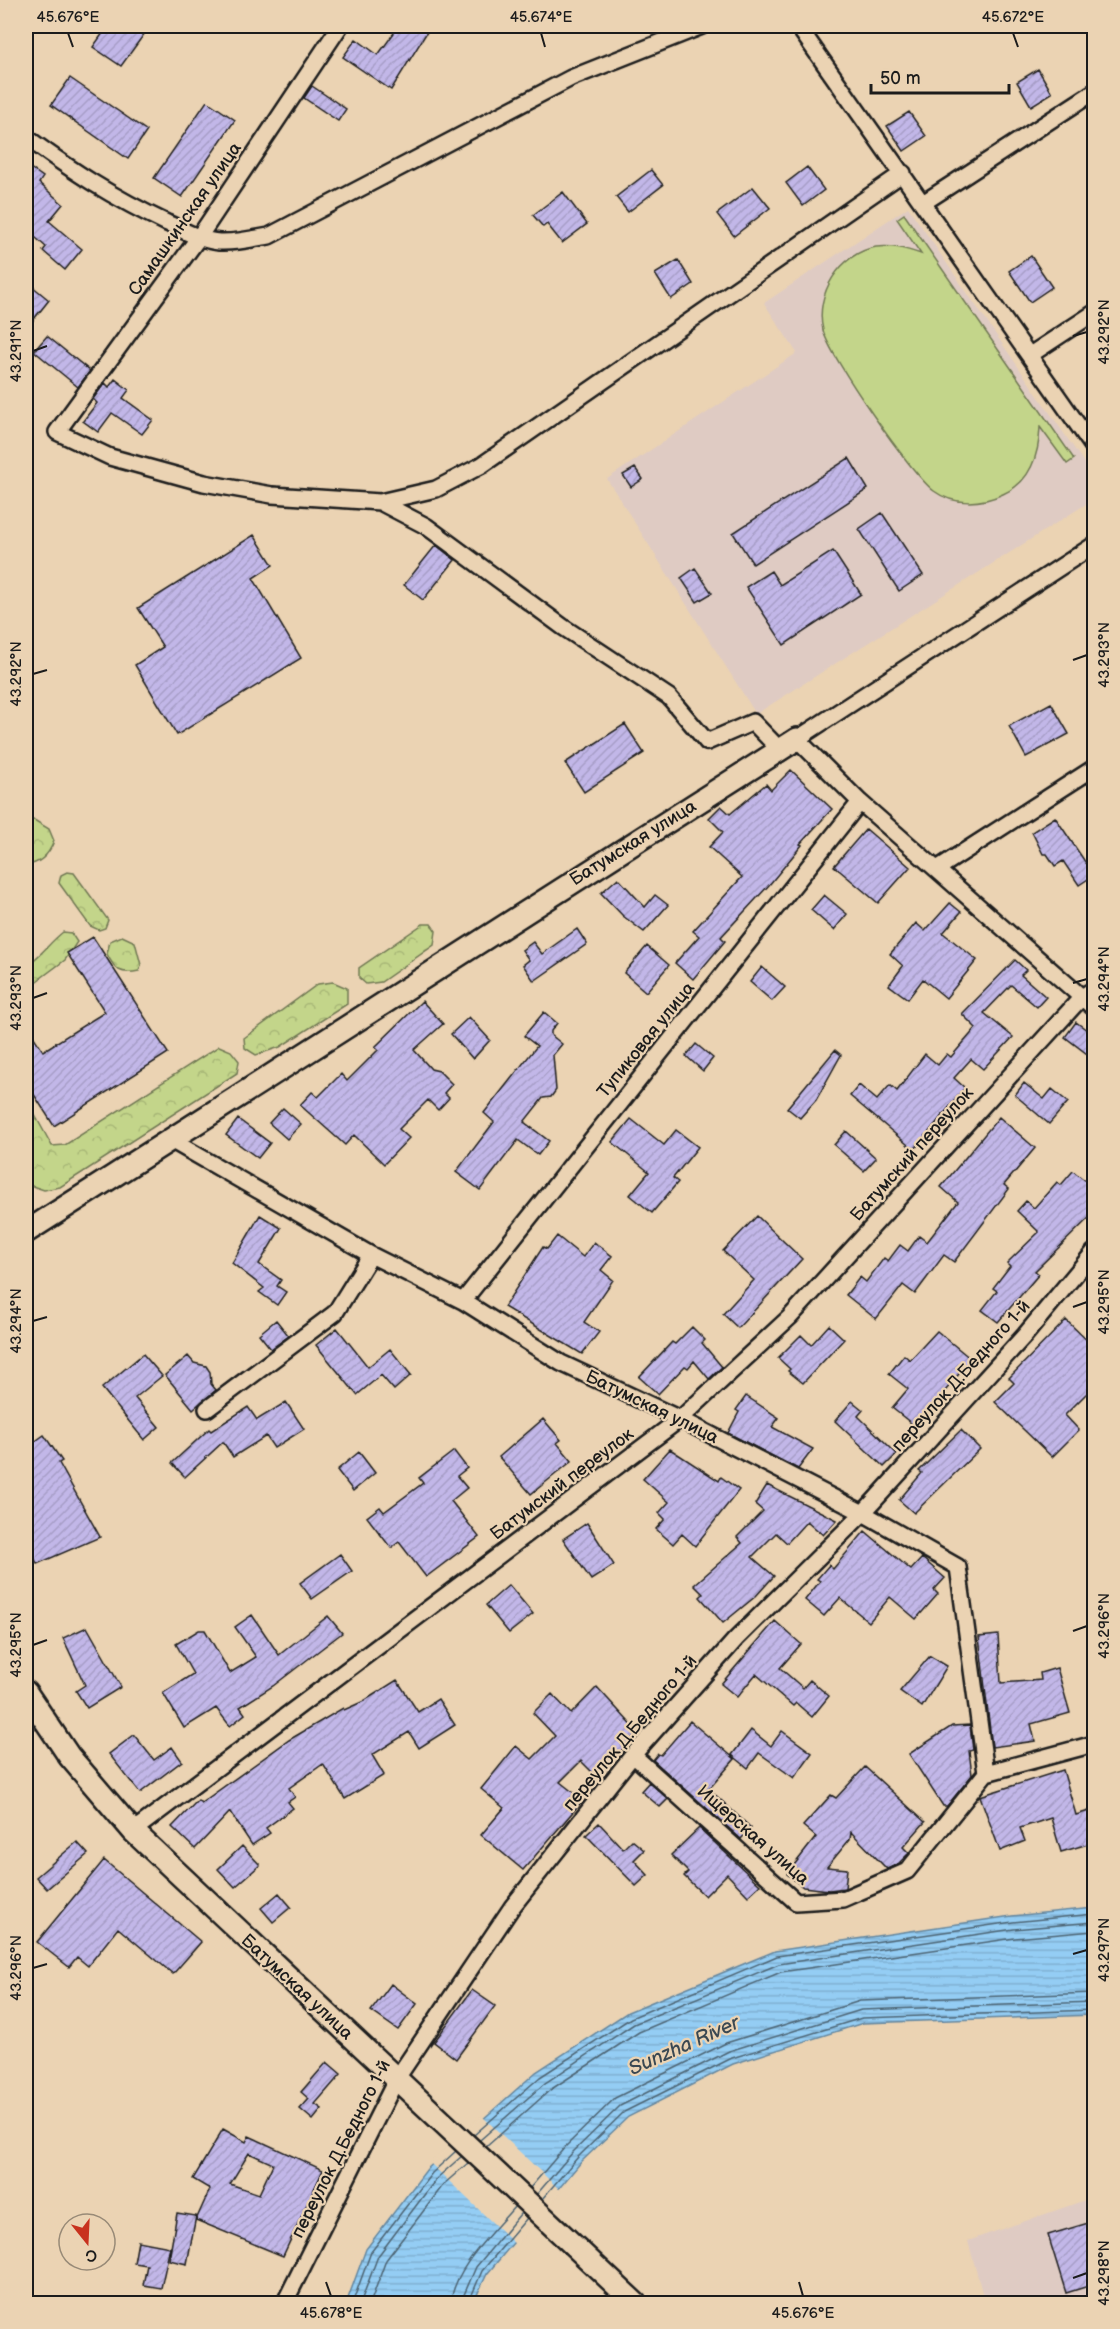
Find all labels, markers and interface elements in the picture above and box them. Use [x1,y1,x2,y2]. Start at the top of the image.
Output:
text: 45.676°E [37,8,100,27]
text: 45.674°E [510,8,572,27]
text: 45.672°E [982,8,1044,27]
scale bar [871,57,1009,95]
text: 50 m [880,68,921,89]
street label: Самашкинская улица [124,138,246,300]
text: 43.292°N [1095,299,1114,365]
text: 43.291°N [7,320,26,382]
text: 43.293°N [1095,622,1114,688]
text: 43.292°N [7,641,26,707]
street label: Батумская улица [566,795,700,890]
text: 43.294°N [1095,946,1114,1012]
text: 43.293°N [7,965,26,1031]
street label: Тупиковая улица [593,978,699,1102]
street label: Батумский переулок [846,1082,978,1225]
text: 43.295°N [1095,1269,1114,1335]
text: 43.294°N [7,1288,26,1354]
street label: переулок Д.Бедного 1-й [887,1296,1035,1456]
street label: Батумская улица [582,1366,722,1448]
street label: Батумский переулок [486,1423,638,1545]
text: 43.296°N [1095,1593,1114,1659]
text: 43.295°N [7,1612,26,1678]
street label: переулок Д.Бедного 1-й [559,1651,701,1815]
street label: Ищерская улица [693,1781,814,1890]
text: 43.297°N [1095,1918,1114,1982]
street label: Батумская улица [237,1930,357,2044]
text: 43.296°N [7,1935,26,2001]
water label: Sunzha River [625,2010,745,2081]
street label: переулок Д.Бедного 1-й [287,2056,395,2242]
north arrow [57,2212,117,2272]
text: 43.298°N [1095,2240,1114,2306]
text: С [83,2244,99,2266]
text: 45.678°E [300,2304,362,2323]
text: 45.676°E [772,2304,835,2323]

